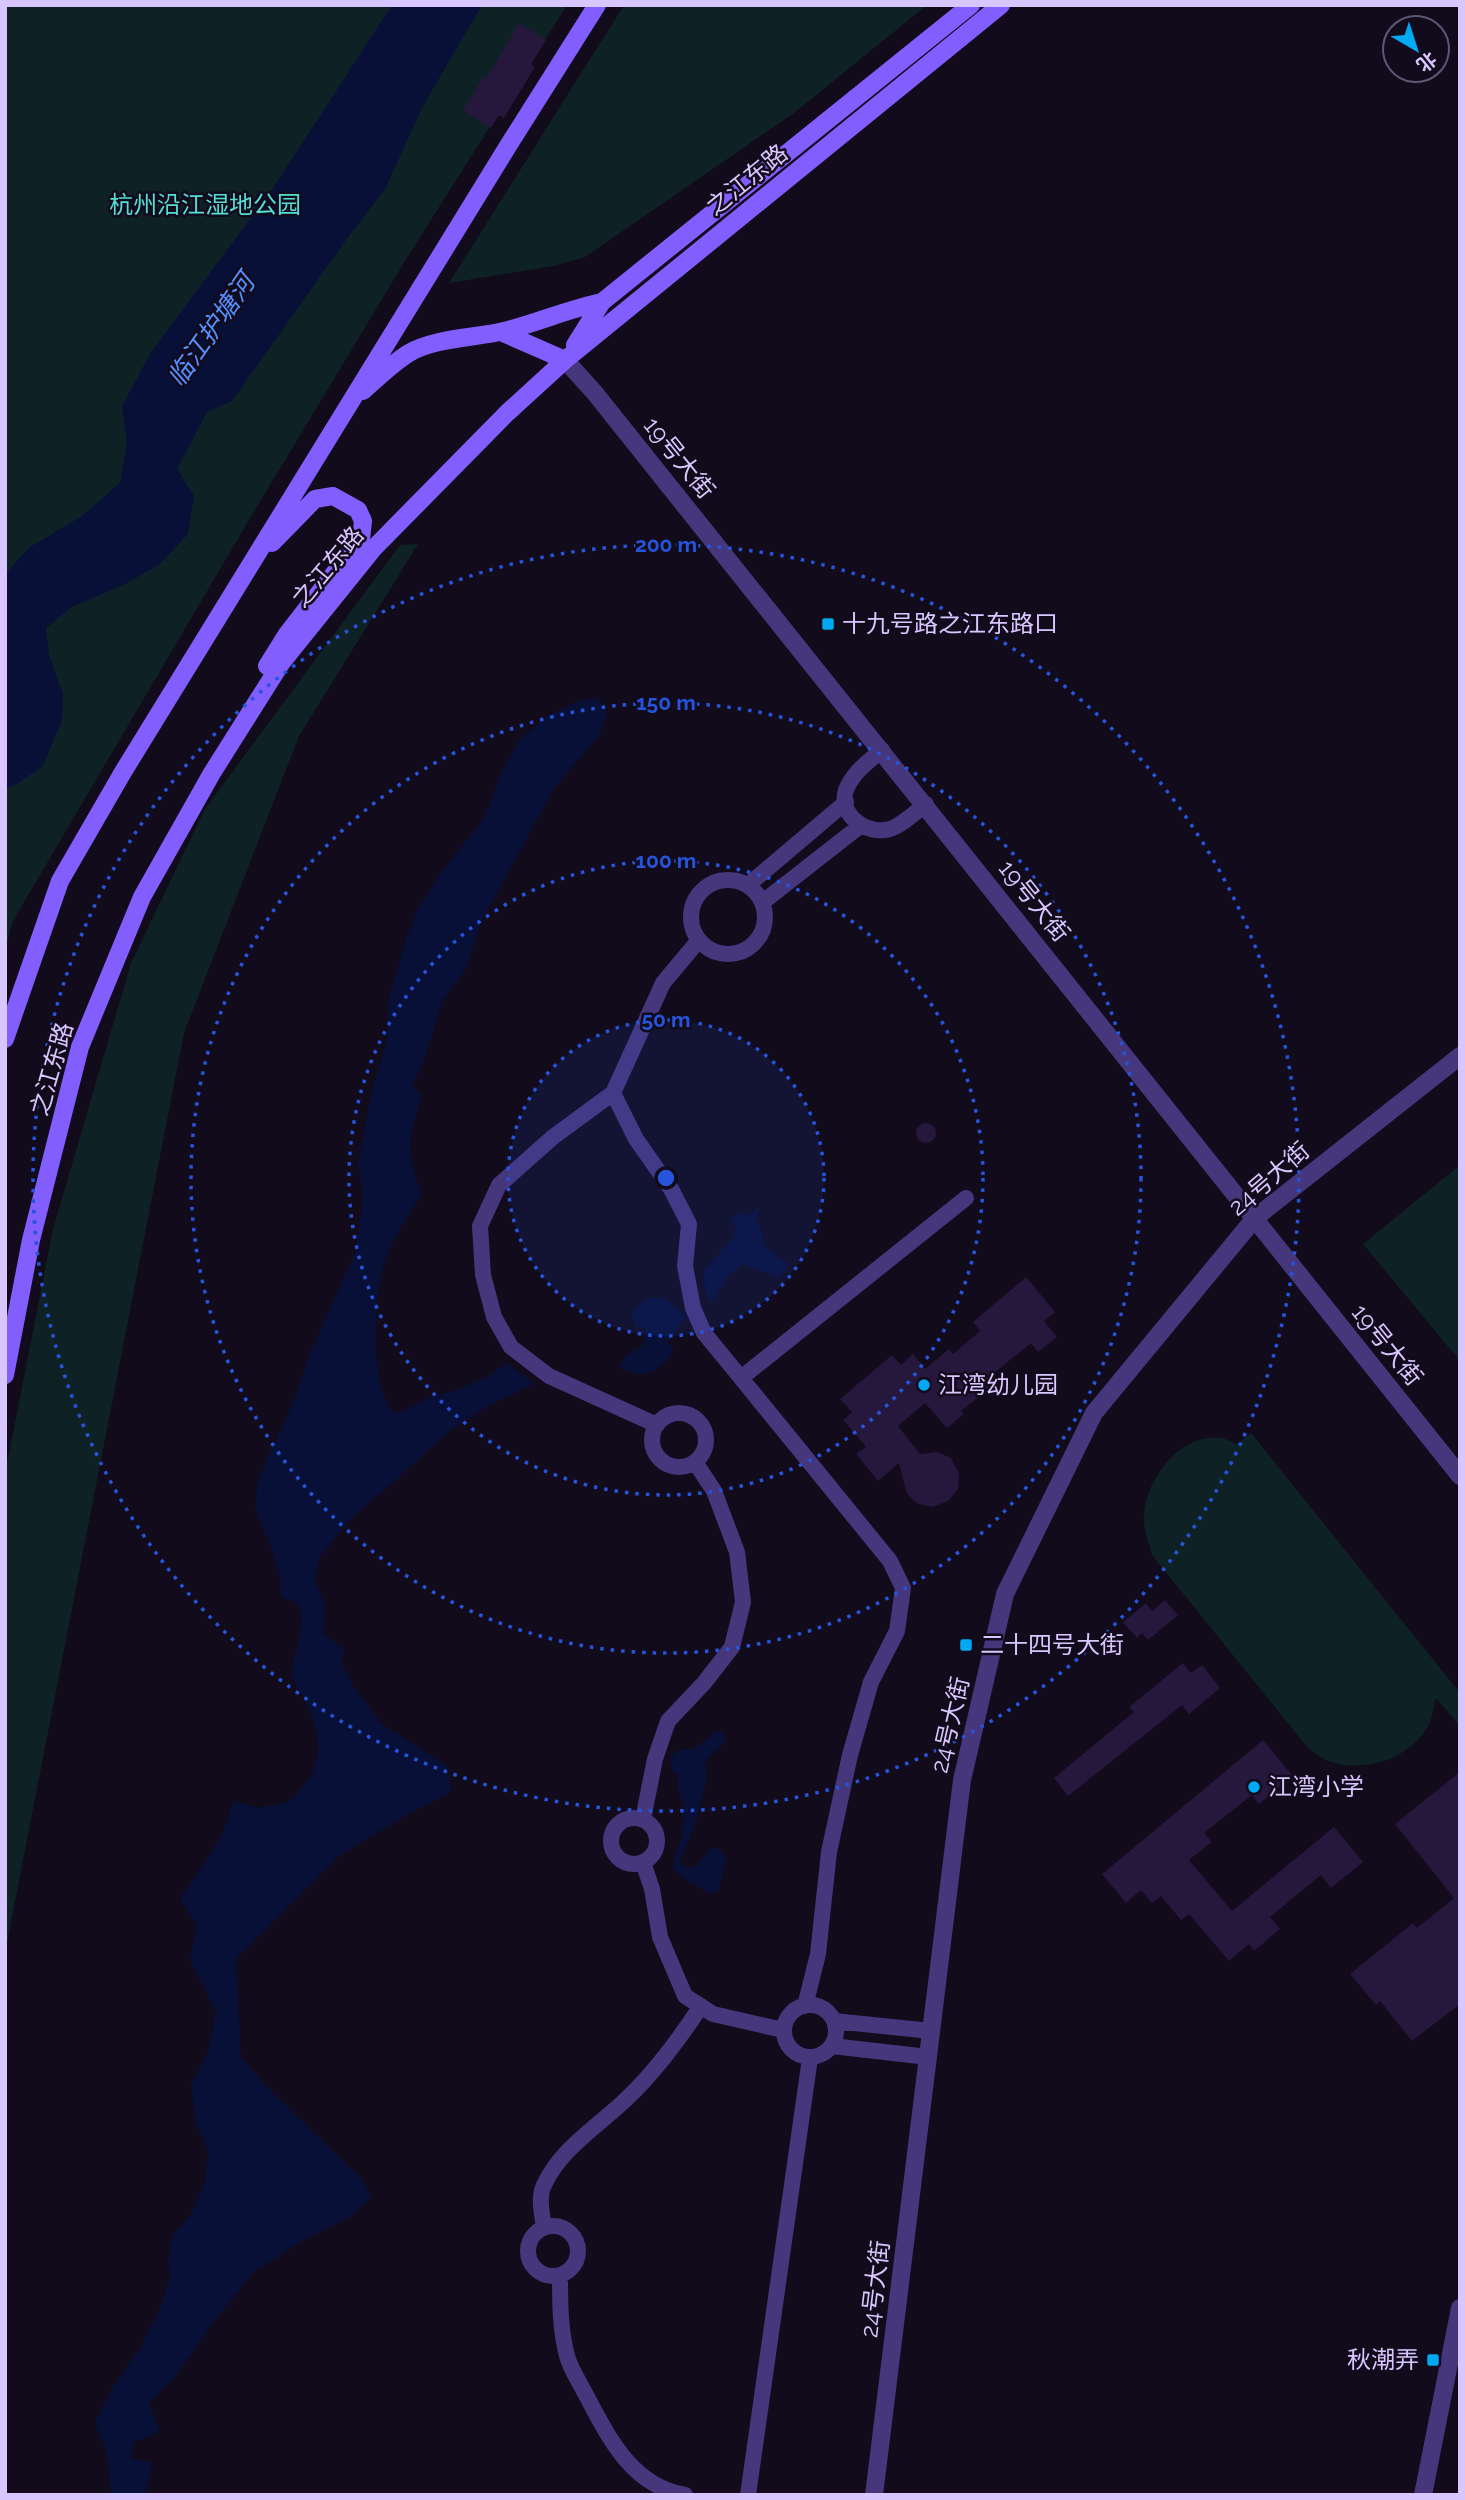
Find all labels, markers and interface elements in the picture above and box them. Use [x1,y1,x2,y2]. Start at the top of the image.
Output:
north arrow [1381,14,1451,84]
text: 北 [1412,48,1441,77]
street label: 之江东路 [700,138,793,221]
park label: 杭州沿江湿地公园 [109,190,301,219]
water label: 临江护塘河 [161,264,263,392]
street label: 19号大街 [638,411,721,504]
street label: 之江东路 [286,521,370,613]
text: 200 m [635,532,697,557]
place label: 十九号路之江东路口 [842,609,1058,638]
marker: 十九号路之江东路口 [820,616,836,632]
text: 150 m [636,690,696,715]
text: 100 m [636,848,696,873]
street label: 19号大街 [993,854,1076,947]
text: 50 m [641,1007,691,1032]
street label: 之江东路 [24,1019,79,1119]
street label: 24号大街 [1222,1136,1315,1222]
centre of rings [654,1166,678,1190]
street label: 19号大街 [1346,1298,1429,1391]
place label: 江湾幼儿园 [938,1370,1058,1399]
marker: 江湾幼儿园 [916,1377,932,1393]
place label: 二十四号大街 [980,1630,1124,1659]
marker: 二十四号大街 [958,1637,974,1653]
street label: 24号大街 [924,1674,975,1776]
place label: 江湾小学 [1268,1772,1364,1801]
marker: 江湾小学 [1246,1779,1262,1795]
street label: 24号大街 [854,2239,895,2339]
place label: 秋潮弄 [1347,2345,1419,2374]
marker: 秋潮弄 [1425,2352,1441,2368]

